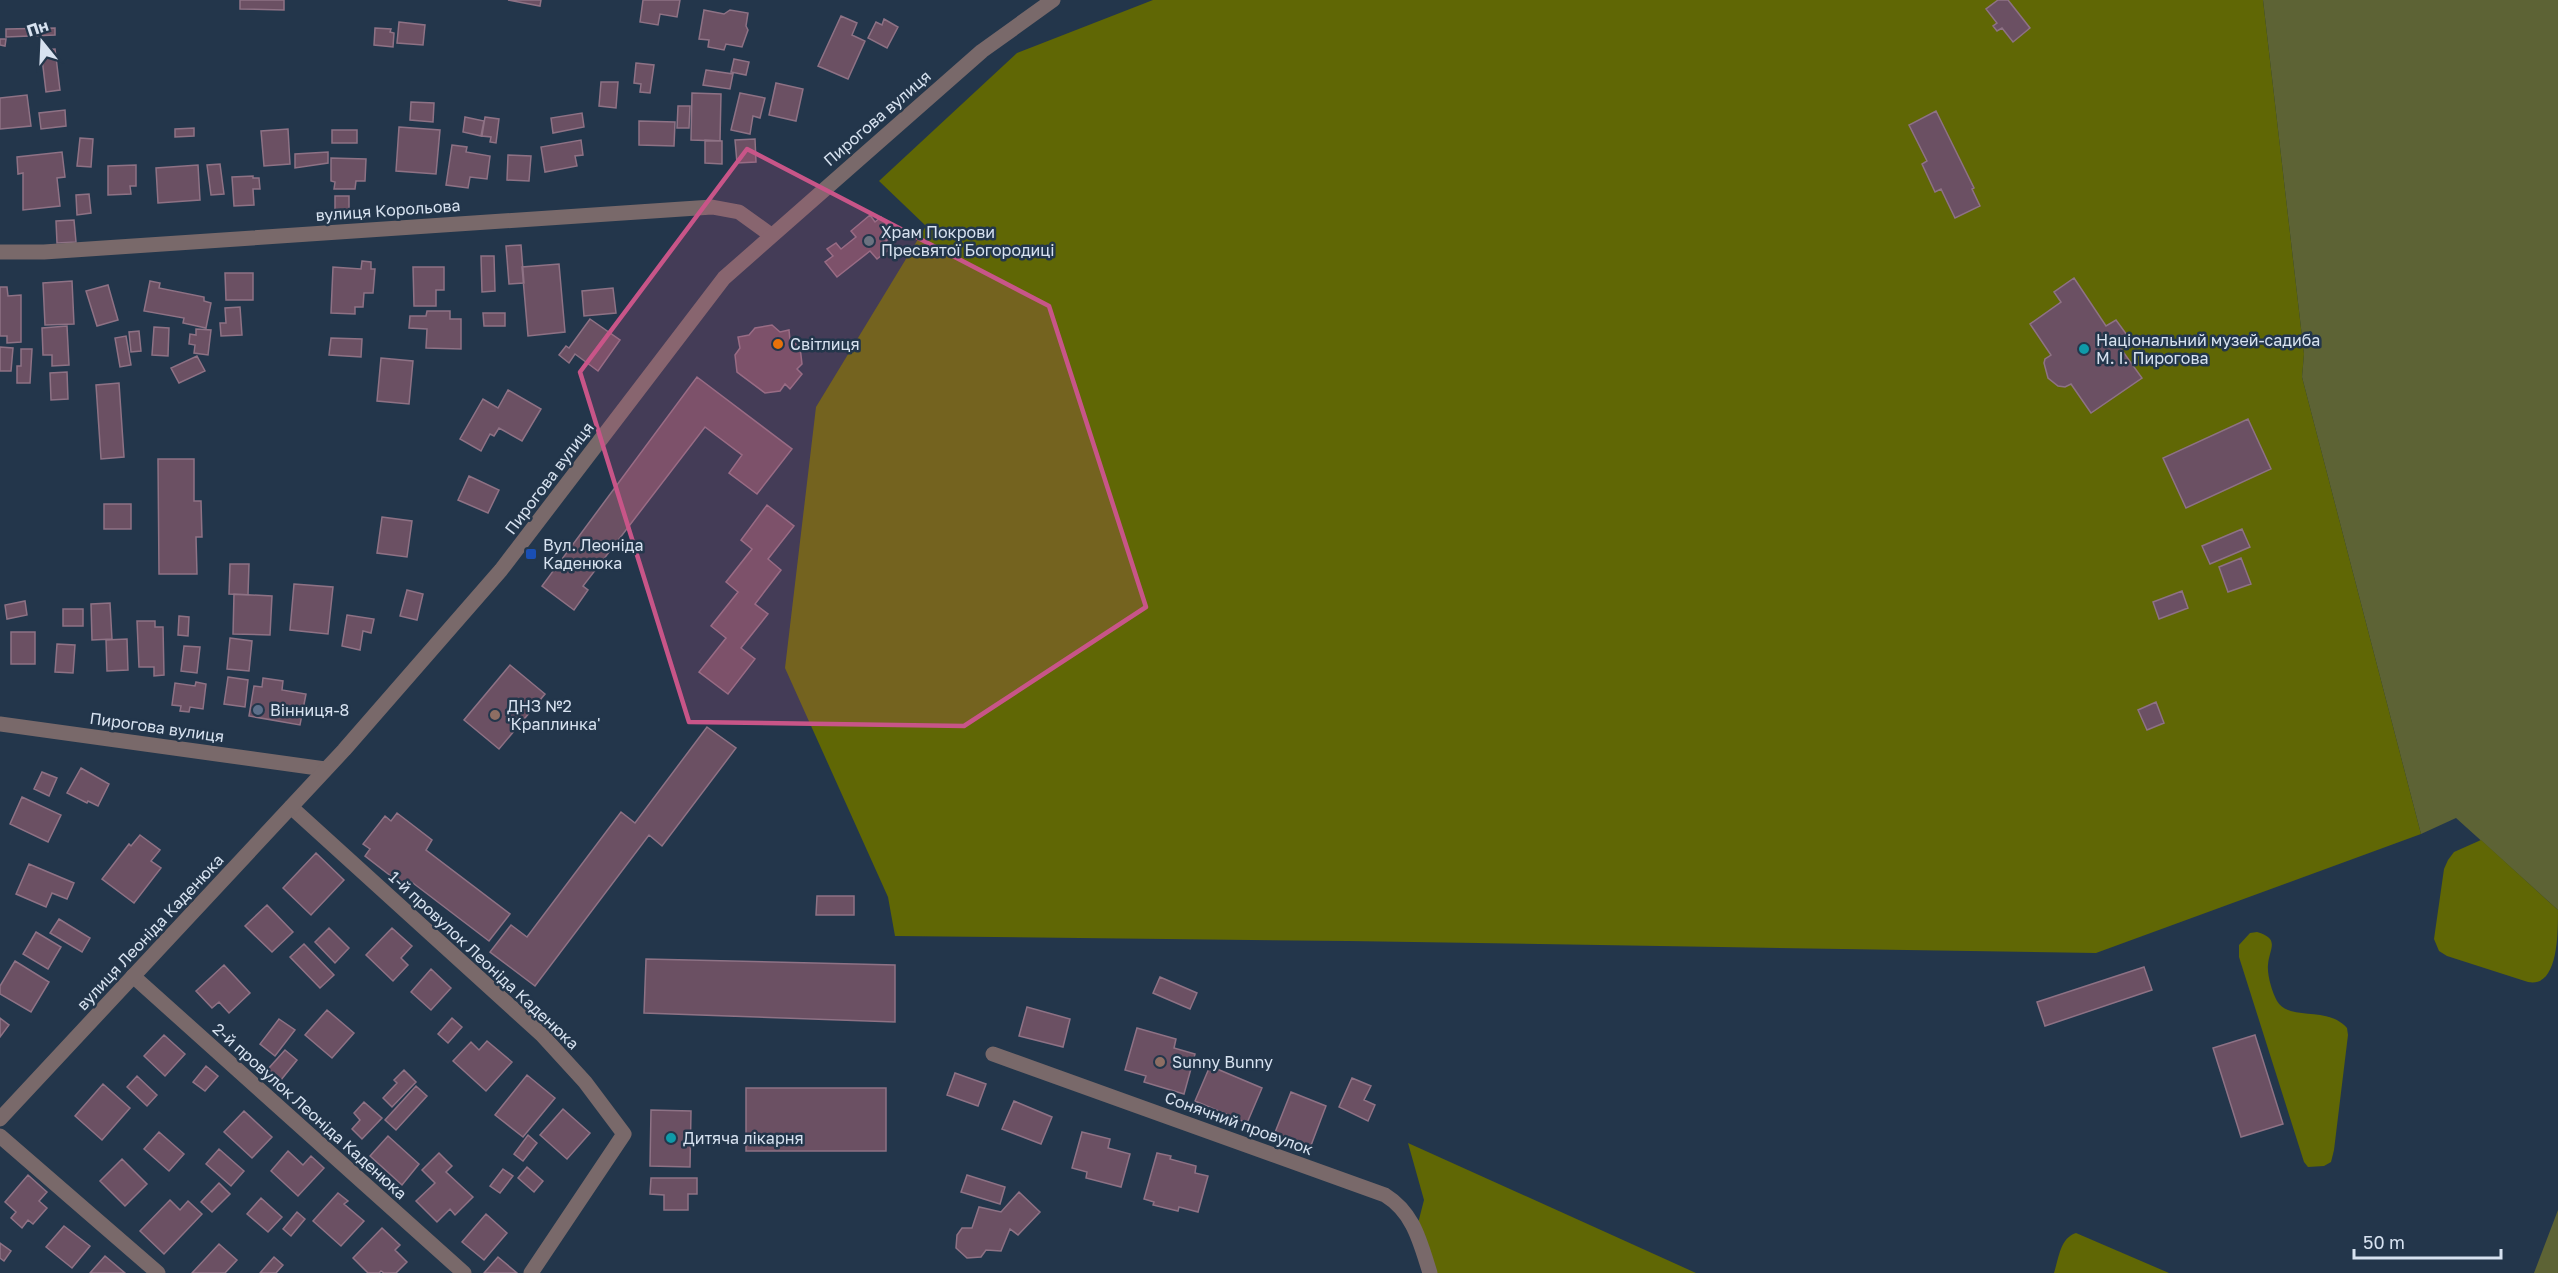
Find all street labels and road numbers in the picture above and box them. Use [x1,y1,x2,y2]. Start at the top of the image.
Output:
street label: Пирогова вулиця [819,66,935,170]
street label: вулиця Корольова [315,195,461,225]
street label: Пирогова вулиця [500,418,598,538]
street label: Пирогова вулиця [88,708,226,746]
street label: вулиця Леоніда Каденюка [72,850,228,1014]
street label: 1-й провулок Леоніда Каденюка [385,867,583,1053]
street label: 2-й провулок Леоніда Каденюка [209,1019,411,1203]
street label: Сонячний провулок [1162,1087,1316,1159]

